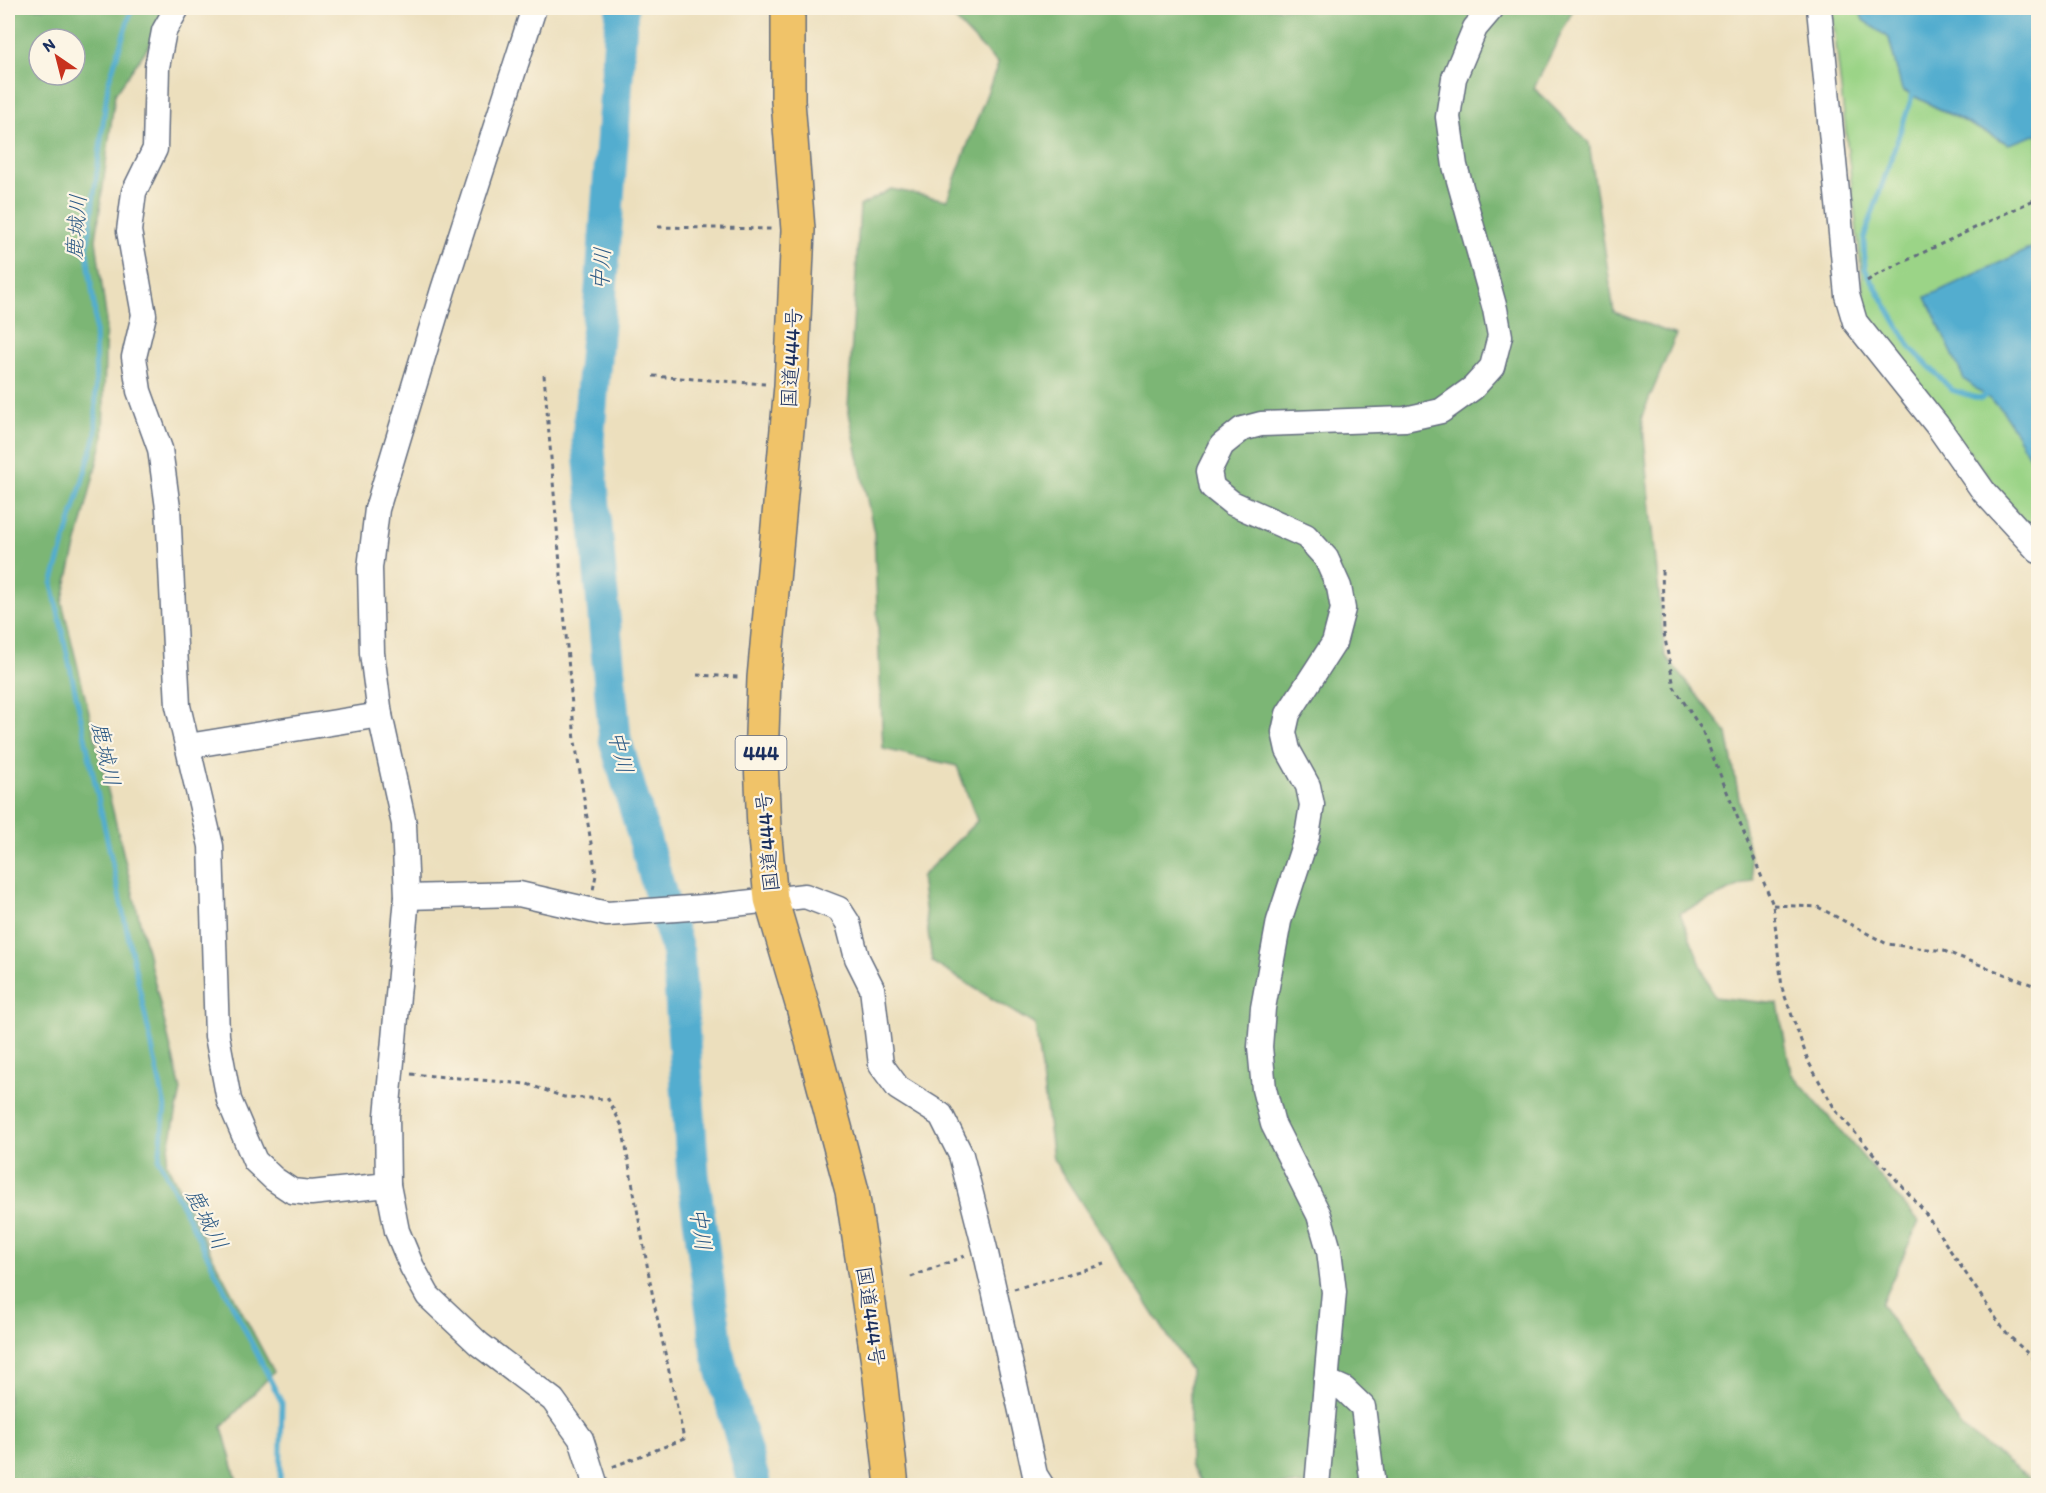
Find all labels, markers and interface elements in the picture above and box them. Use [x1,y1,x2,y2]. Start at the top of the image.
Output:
north arrow [27,27,87,87]
text: N [39,34,59,56]
water label: 鹿城川 [60,193,92,261]
water label: 中川 [586,246,616,292]
street label: 国道444号 [776,307,806,409]
water label: 鹿城川 [86,719,126,789]
water label: 中川 [603,728,639,776]
road number: 444 [736,736,786,770]
street label: 国道444号 [750,791,784,893]
water label: 鹿城川 [180,1183,234,1255]
water label: 中川 [685,1205,717,1253]
street label: 国道444号 [852,1264,890,1368]

